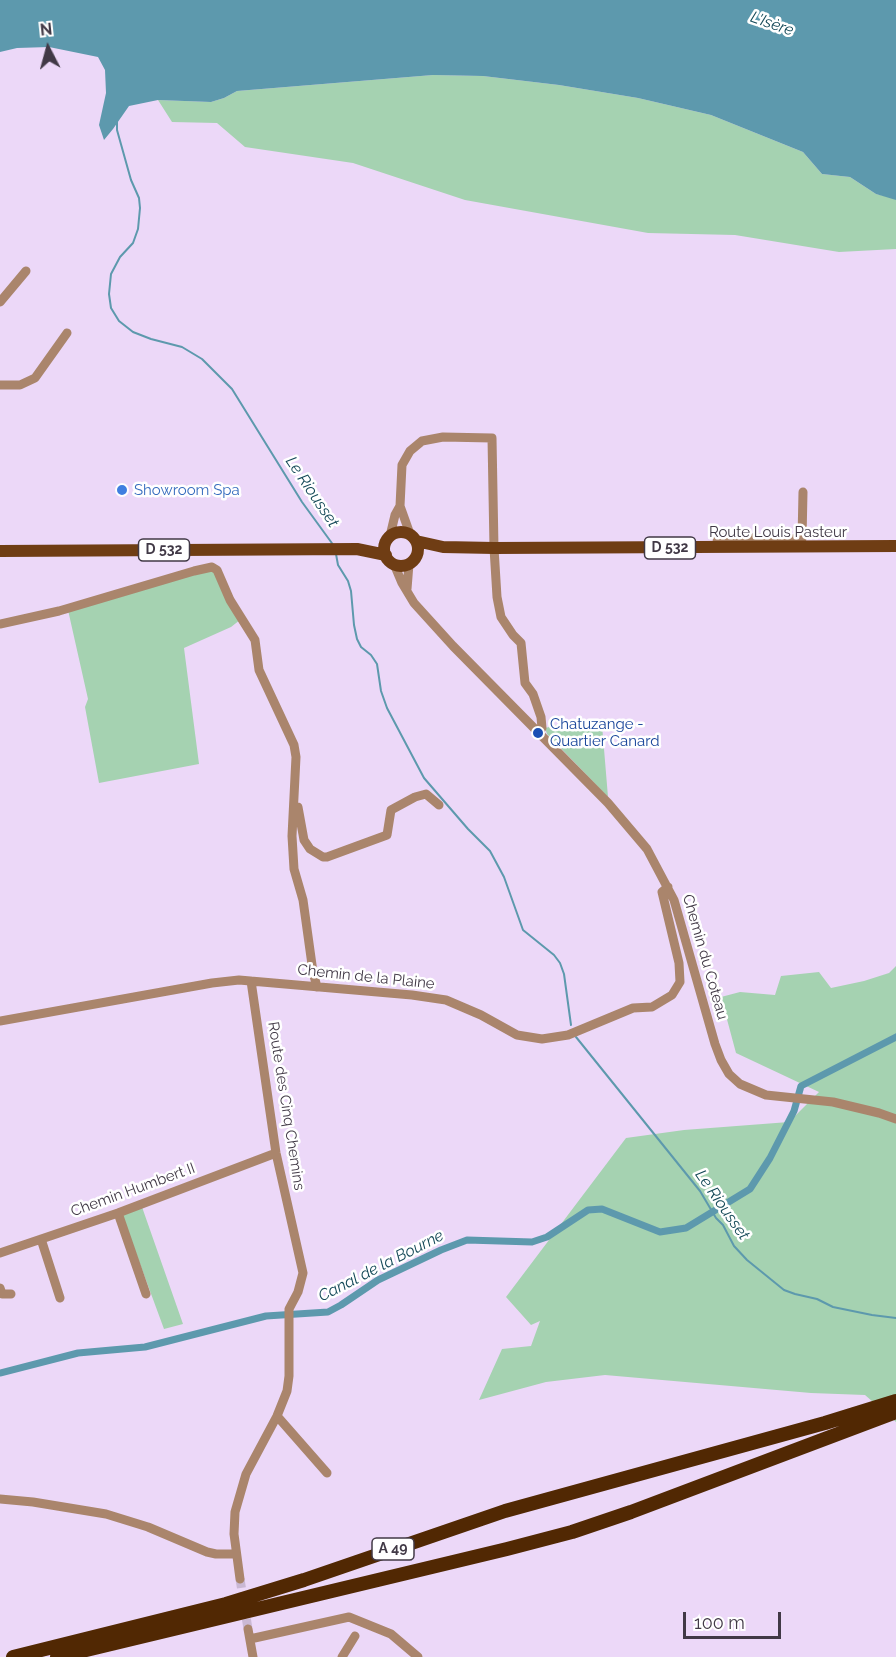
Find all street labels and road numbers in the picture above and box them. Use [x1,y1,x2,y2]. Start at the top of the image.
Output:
street label: Route Louis Pasteur [709,523,847,541]
road number: D 532 [644,537,696,559]
road number: D 532 [138,539,190,561]
street label: Chemin du Coteau [679,892,731,1022]
street label: Chemin de la Plaine [296,961,436,993]
street label: Route des Cinq Chemins [264,1020,308,1192]
street label: Chemin Humbert II [68,1159,198,1221]
road number: A 49 [372,1538,414,1560]

